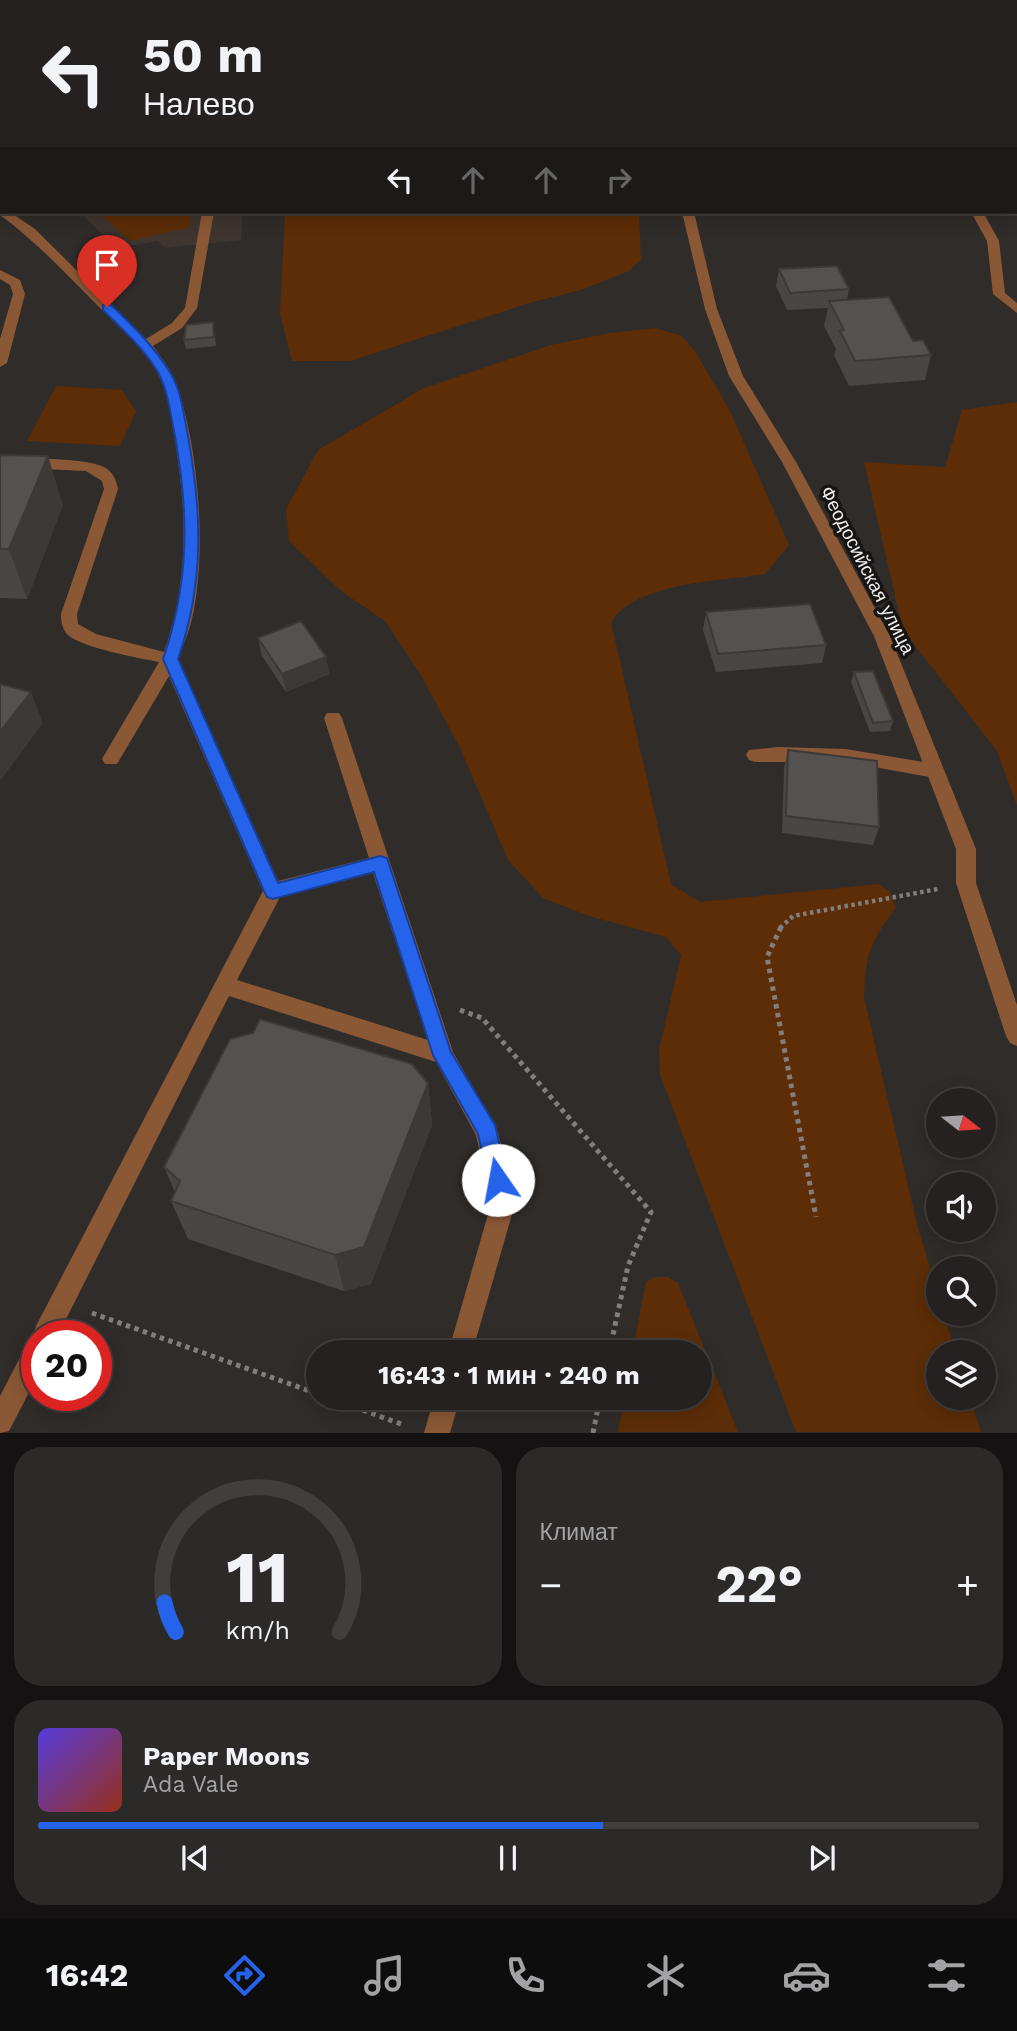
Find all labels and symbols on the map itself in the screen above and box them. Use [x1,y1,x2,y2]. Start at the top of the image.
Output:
pin [77,235,137,307]
street label: Феодосийская улица [815,482,920,658]
north arrow [926,1088,996,1158]
position arrow [461,1143,535,1217]
speed limit sign: 20 [21,1320,112,1411]

